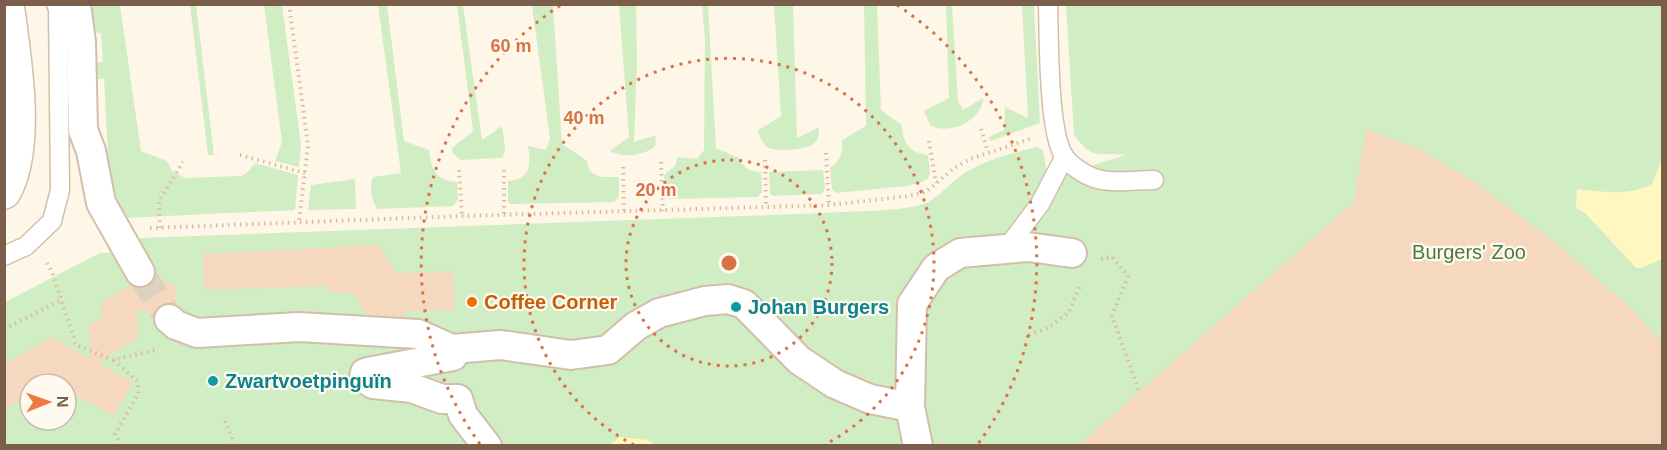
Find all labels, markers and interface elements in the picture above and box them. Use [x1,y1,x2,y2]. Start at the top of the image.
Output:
text: 60 m [490,36,532,56]
text: 40 m [563,108,605,128]
text: 20 m [635,180,677,200]
park label: Burgers' Zoo [1412,241,1526,263]
centre of rings [719,253,739,273]
place label: Coffee Corner [484,291,618,313]
marker: Coffee Corner [465,295,479,309]
place label: Johan Burgers [748,296,889,318]
marker: Johan Burgers [729,300,743,314]
place label: Zwartvoetpinguïn [225,370,392,392]
north arrow [18,372,78,432]
marker: Zwartvoetpinguïn [206,374,220,388]
text: N [54,396,71,408]

